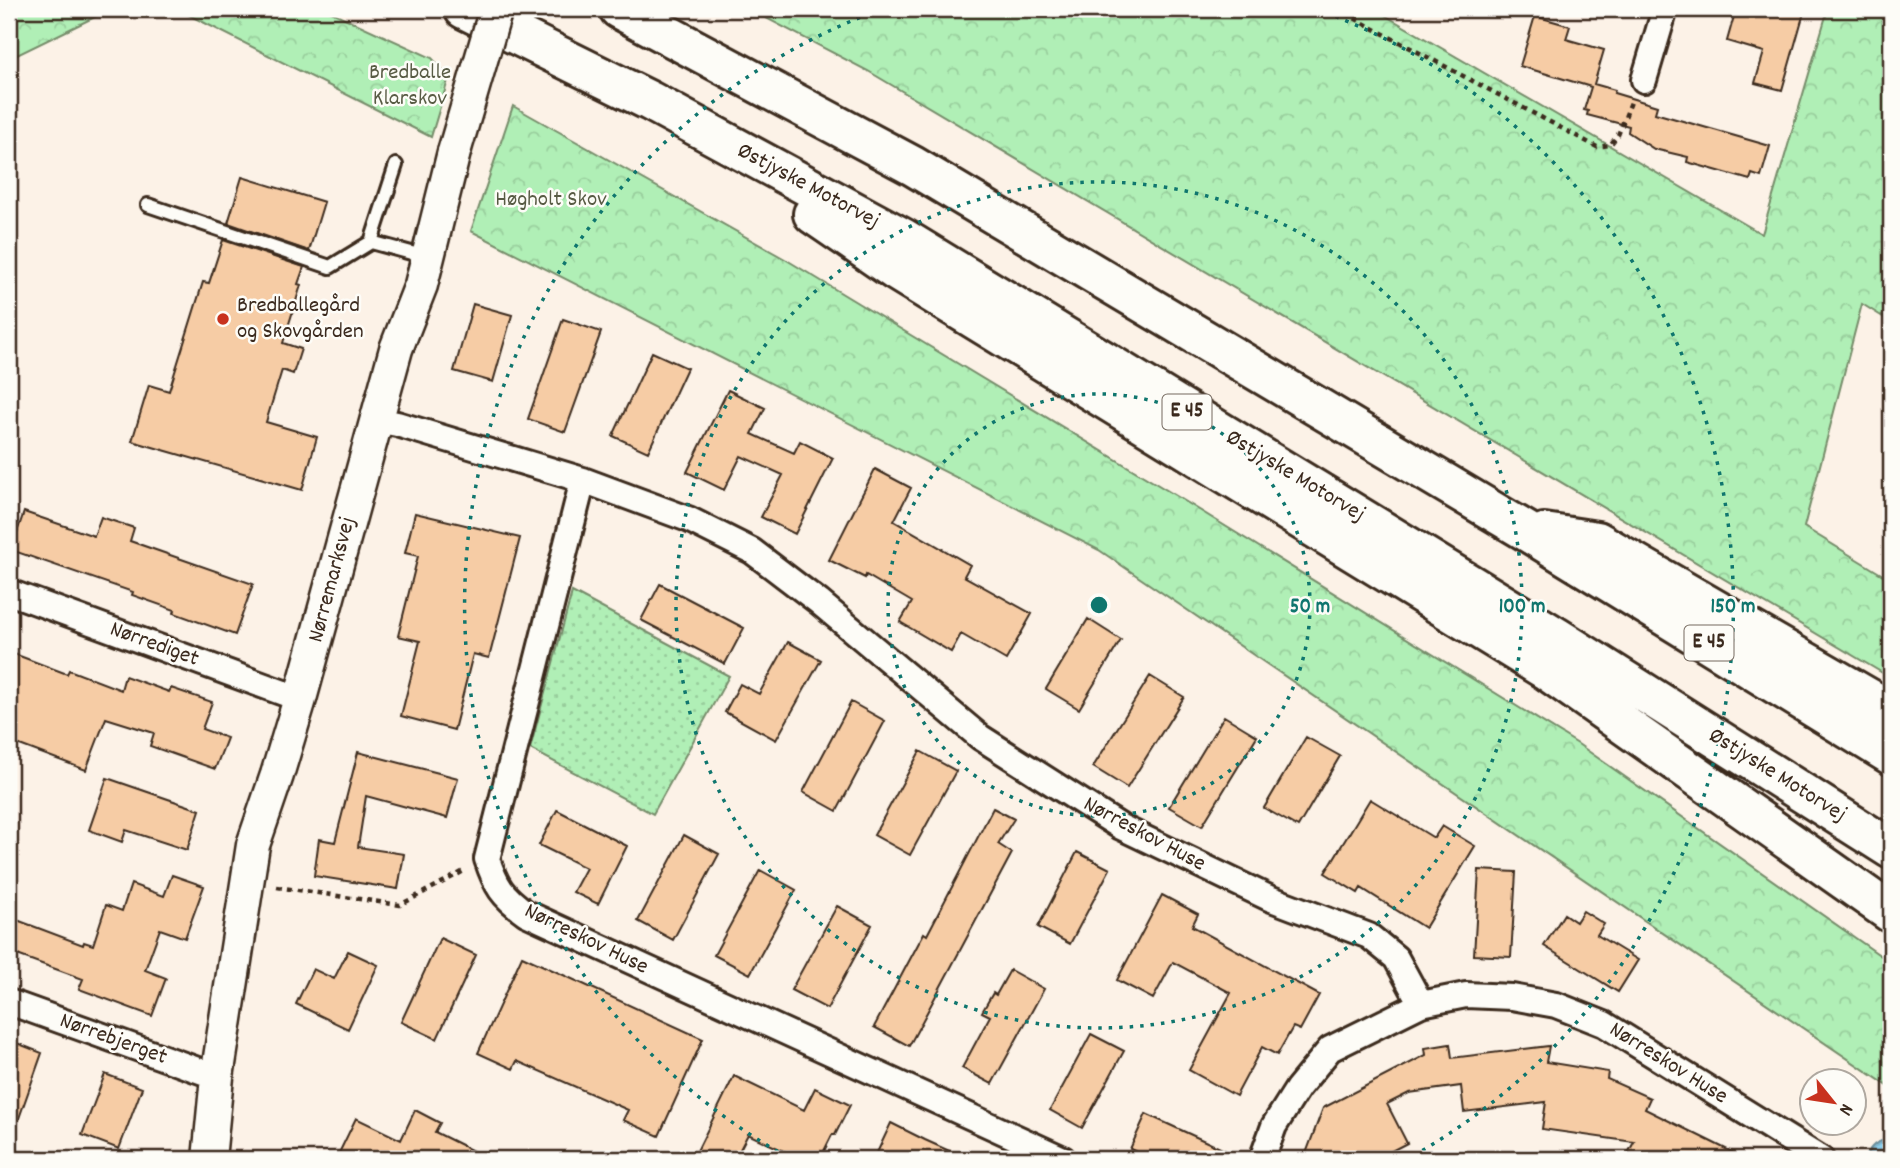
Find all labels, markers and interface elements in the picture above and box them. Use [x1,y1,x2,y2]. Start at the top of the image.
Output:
park label: Bredballe Klarskov [369,57,451,116]
street label: Østjyske Motorvej [731,136,885,238]
park label: Høgholt Skov [495,184,607,217]
place label: Bredballegård og Skovgården [237,290,364,349]
marker: Bredballegård og Skovgården [215,311,231,327]
road number: E 45 [1162,394,1212,430]
street label: Østjyske Motorvej [1219,422,1371,532]
street label: Nørremarksvej [300,514,366,646]
centre of rings [1087,593,1111,617]
text: 50 m [1290,593,1330,623]
text: 100 m [1499,593,1545,623]
text: 150 m [1710,593,1756,623]
street label: Nørrediget [105,614,203,676]
road number: E 45 [1684,626,1734,660]
street label: Østjyske Motorvej [1702,720,1852,832]
street label: Nørreskov Huse [1077,789,1211,881]
street label: Nørreskov Huse [518,896,654,984]
street label: Nørrebjerget [55,1005,171,1075]
street label: Nørreskov Huse [1602,1014,1734,1114]
north arrow [1798,1066,1868,1136]
text: N [1831,1098,1859,1120]

